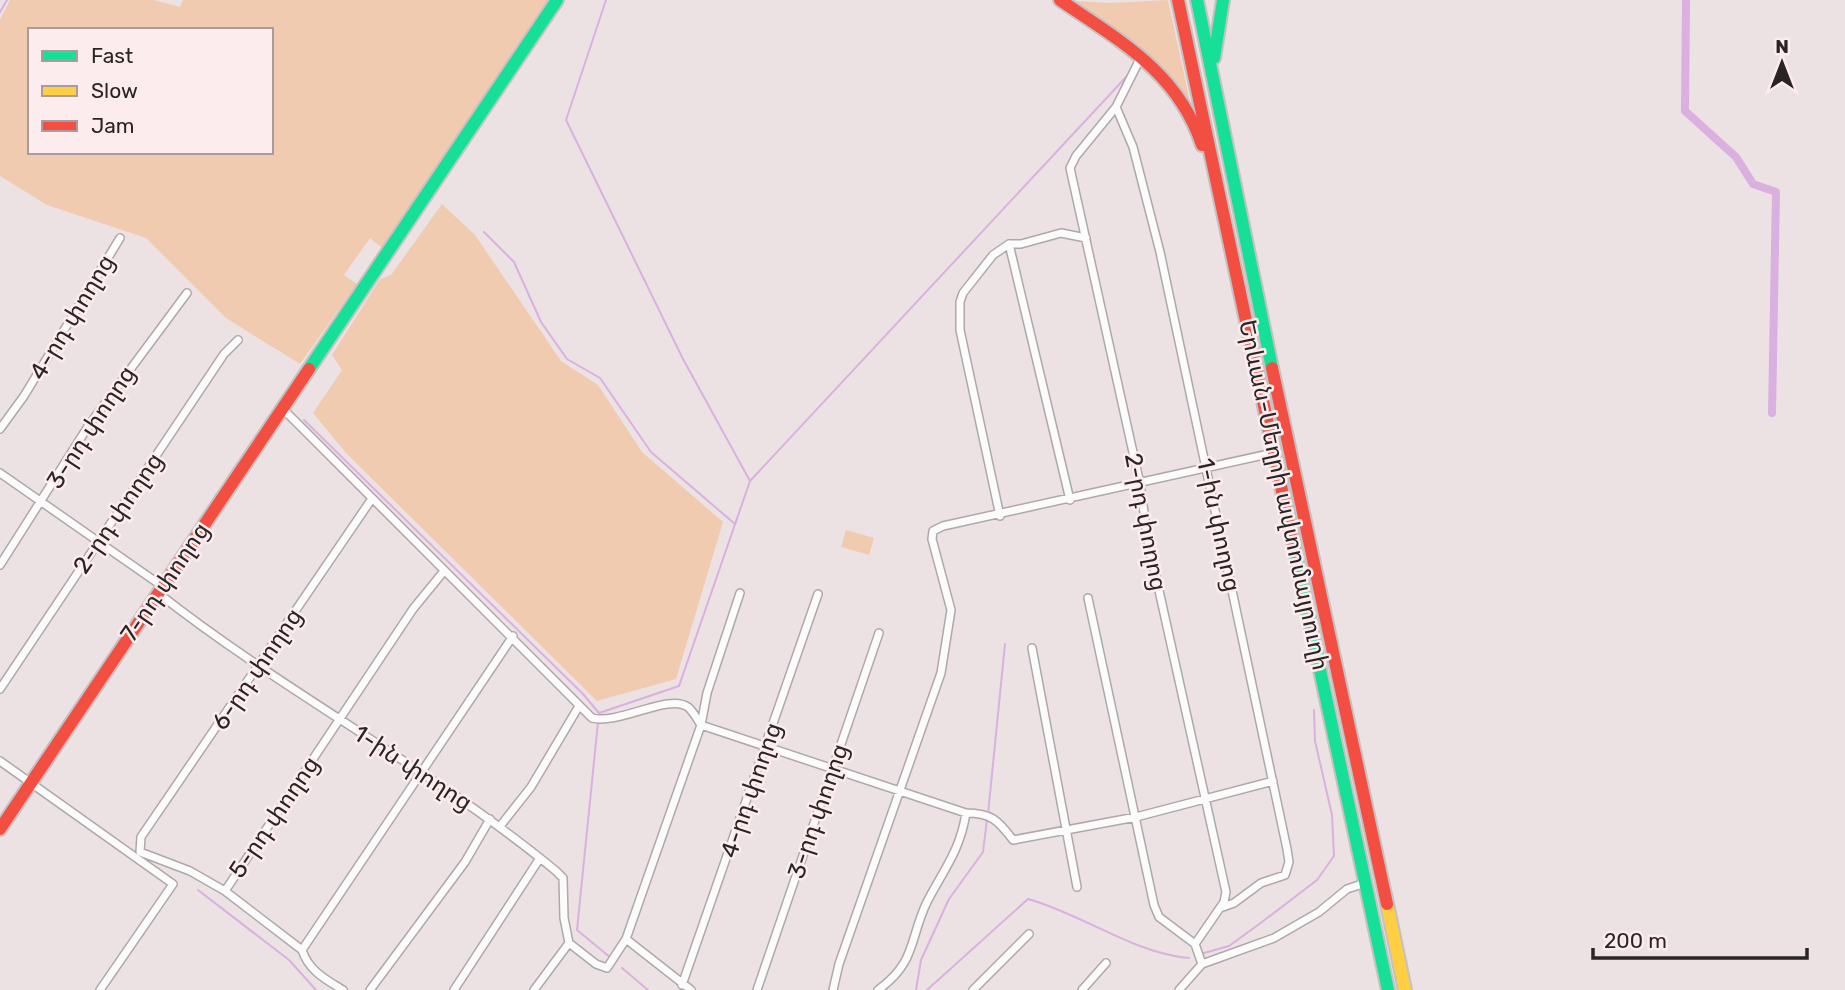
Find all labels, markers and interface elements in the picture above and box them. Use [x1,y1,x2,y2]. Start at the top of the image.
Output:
legend [28,28,273,154]
north arrow [1747,28,1817,98]
text: N [1775,35,1789,58]
text: Fast [91,43,133,68]
text: Slow [91,78,138,103]
text: Jam [91,113,135,138]
street label: 4-րդ փողոց [24,249,120,385]
street label: Երևան-Մեղրի ավտոմայրուղի [1233,317,1335,673]
street label: 3-րդ փողոց [41,360,141,494]
street label: 2-րդ փողոց [67,447,169,579]
street label: 2-րդ փողոց [1119,451,1173,593]
street label: 1-ին փողոց [1191,456,1247,594]
street label: 7-րդ փողոց [115,517,215,647]
street label: 6-րդ փողոց [206,603,308,735]
street label: 1-ին փողոց [349,719,477,817]
street label: 4-րդ փողոց [715,719,787,861]
street label: 3-րդ փողոց [782,740,854,882]
street label: 5-րդ փողոց [223,751,325,883]
scale bar [1593,916,1806,960]
text: 200 m [1604,928,1667,953]

